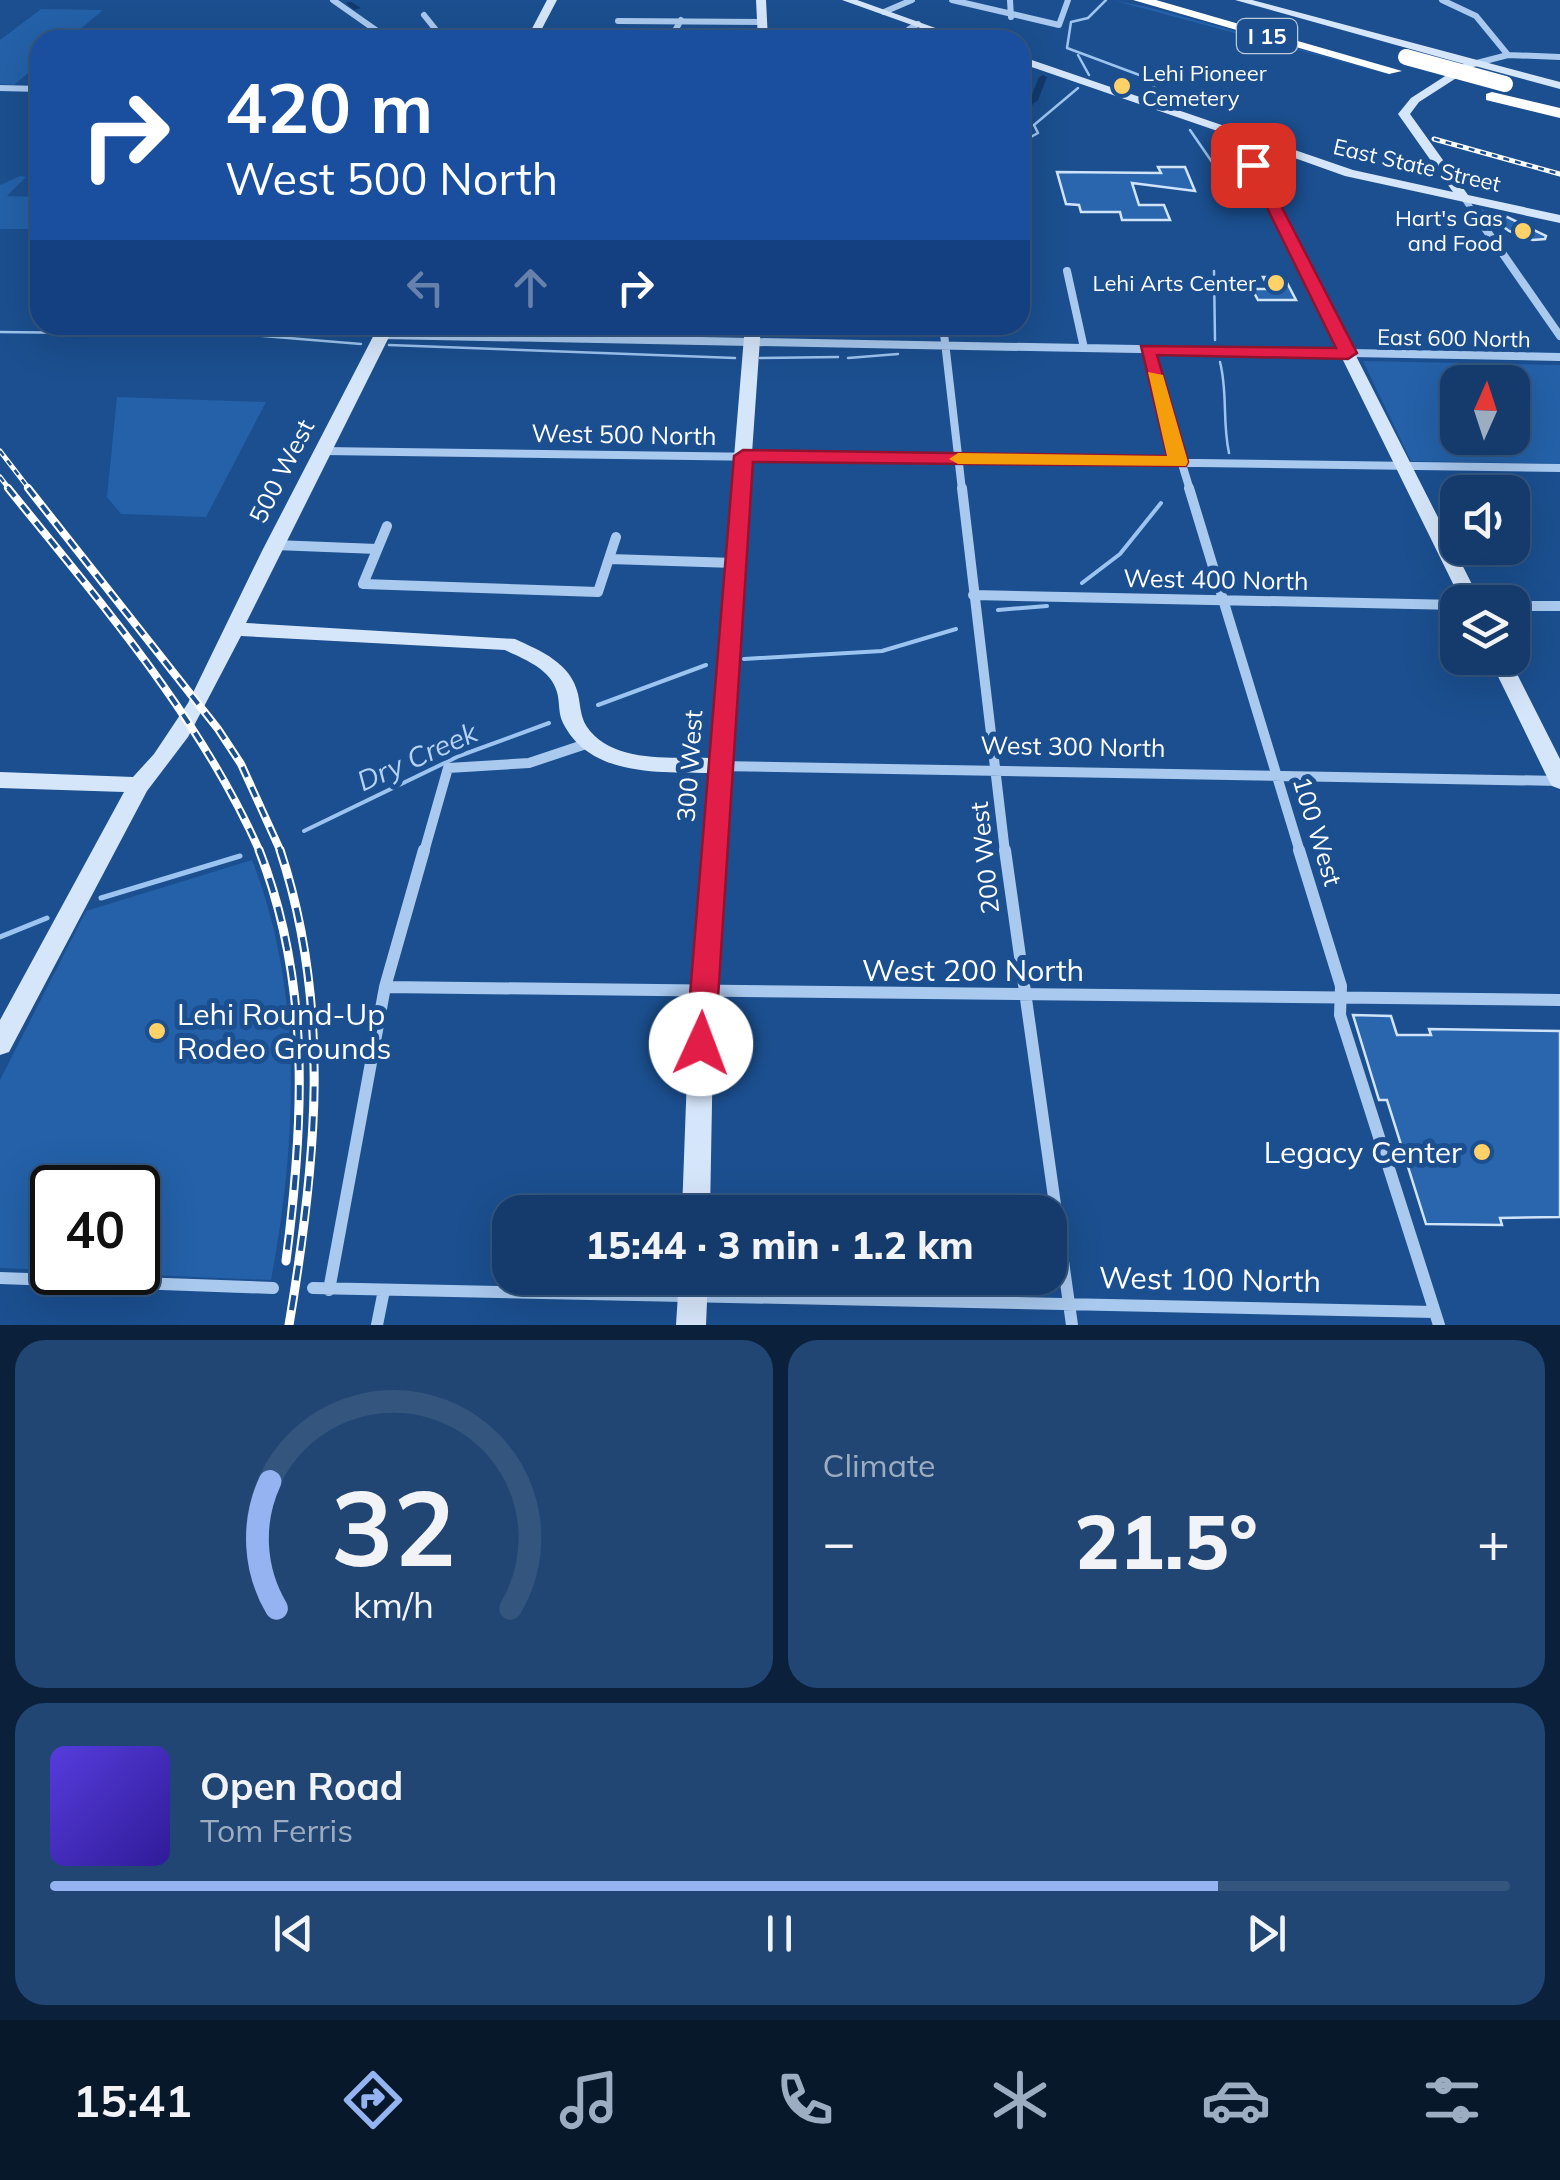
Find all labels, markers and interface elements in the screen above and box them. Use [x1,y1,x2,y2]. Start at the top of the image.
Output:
road number: I 15 [1237,19,1297,53]
place label: Lehi Pioneer Cemetery [1142,59,1267,112]
text: 420 m [225,63,433,151]
icon: right [60,70,190,200]
marker: Lehi Pioneer Cemetery [1111,75,1133,97]
pin [1211,123,1296,208]
street label: East State Street [1331,132,1504,198]
icon: arrive [1226,138,1281,193]
text: West 500 North [225,150,558,206]
place label: Hart's Gas and Food [1395,204,1503,257]
marker: Hart's Gas and Food [1512,220,1534,242]
icon: left [398,260,453,315]
icon: ahead [503,260,558,315]
icon: right [608,260,663,315]
place label: Lehi Arts Center [1093,269,1256,297]
marker: Lehi Arts Center [1265,272,1287,294]
street label: East 600 North [1377,323,1531,353]
north arrow [1440,365,1530,455]
map controls [1440,365,1530,675]
street label: 500 West [242,414,320,528]
street label: West 500 North [531,417,717,451]
button: sound [1440,475,1530,565]
street label: West 400 North [1123,562,1309,596]
button: layers [1440,585,1530,675]
street label: 300 West [670,709,708,823]
water label: Dry Creek [351,713,484,798]
street label: West 300 North [980,729,1166,763]
street label: 100 West [1287,773,1349,890]
street label: 200 West [963,800,1005,916]
street label: West 200 North [862,951,1084,989]
position arrow [649,992,753,1096]
place label: Lehi Round-Up Rodeo Grounds [177,995,391,1067]
marker: Lehi Round-Up Rodeo Grounds [146,1020,168,1042]
place label: Legacy Center [1264,1133,1462,1171]
marker: Legacy Center [1471,1141,1493,1163]
speed limit sign: 40 [30,1165,160,1295]
text: 15:44 · 3 min · 1.2 km [585,1221,974,1269]
street label: West 100 North [1099,1258,1321,1300]
text: Climate [823,1445,935,1485]
text: 32 [331,1461,456,1592]
text: 21.5° [1075,1494,1258,1588]
text: − [823,1507,856,1576]
text: + [1477,1507,1510,1576]
text: km/h [353,1582,434,1627]
text: Open Road [200,1762,403,1810]
text: Tom Ferris [200,1810,353,1850]
icon: previous [266,1906,321,1961]
icon: pause [752,1906,807,1961]
icon: next [1239,1906,1294,1961]
icon: directions [338,2065,408,2135]
icon: music [554,2065,624,2135]
icon: phone [770,2065,840,2135]
icon: climate [985,2065,1055,2135]
icon: car [1201,2065,1271,2135]
icon: filters [1417,2065,1487,2135]
text: 15:41 [73,2072,192,2128]

